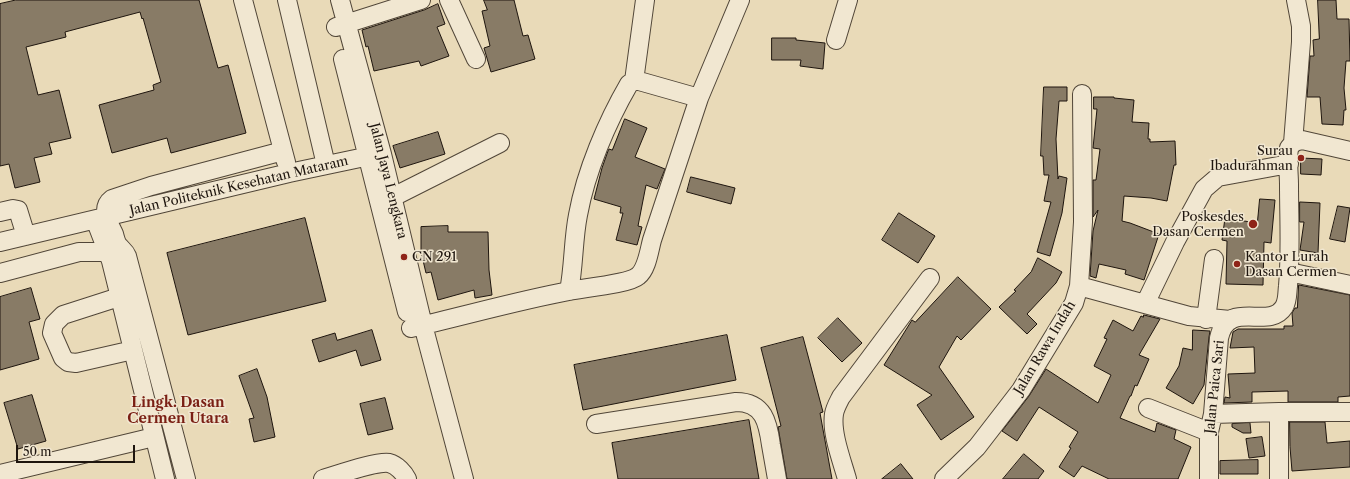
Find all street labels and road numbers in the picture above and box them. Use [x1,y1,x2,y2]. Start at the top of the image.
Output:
street label: Jalan Jaya Lengkara [366,121,410,241]
street label: Jalan Politeknik Kesehatan Mataram [128,153,350,219]
street label: Jalan Rawa Indah [1011,298,1079,398]
street label: Jalan Paica Sari [1202,339,1228,435]

